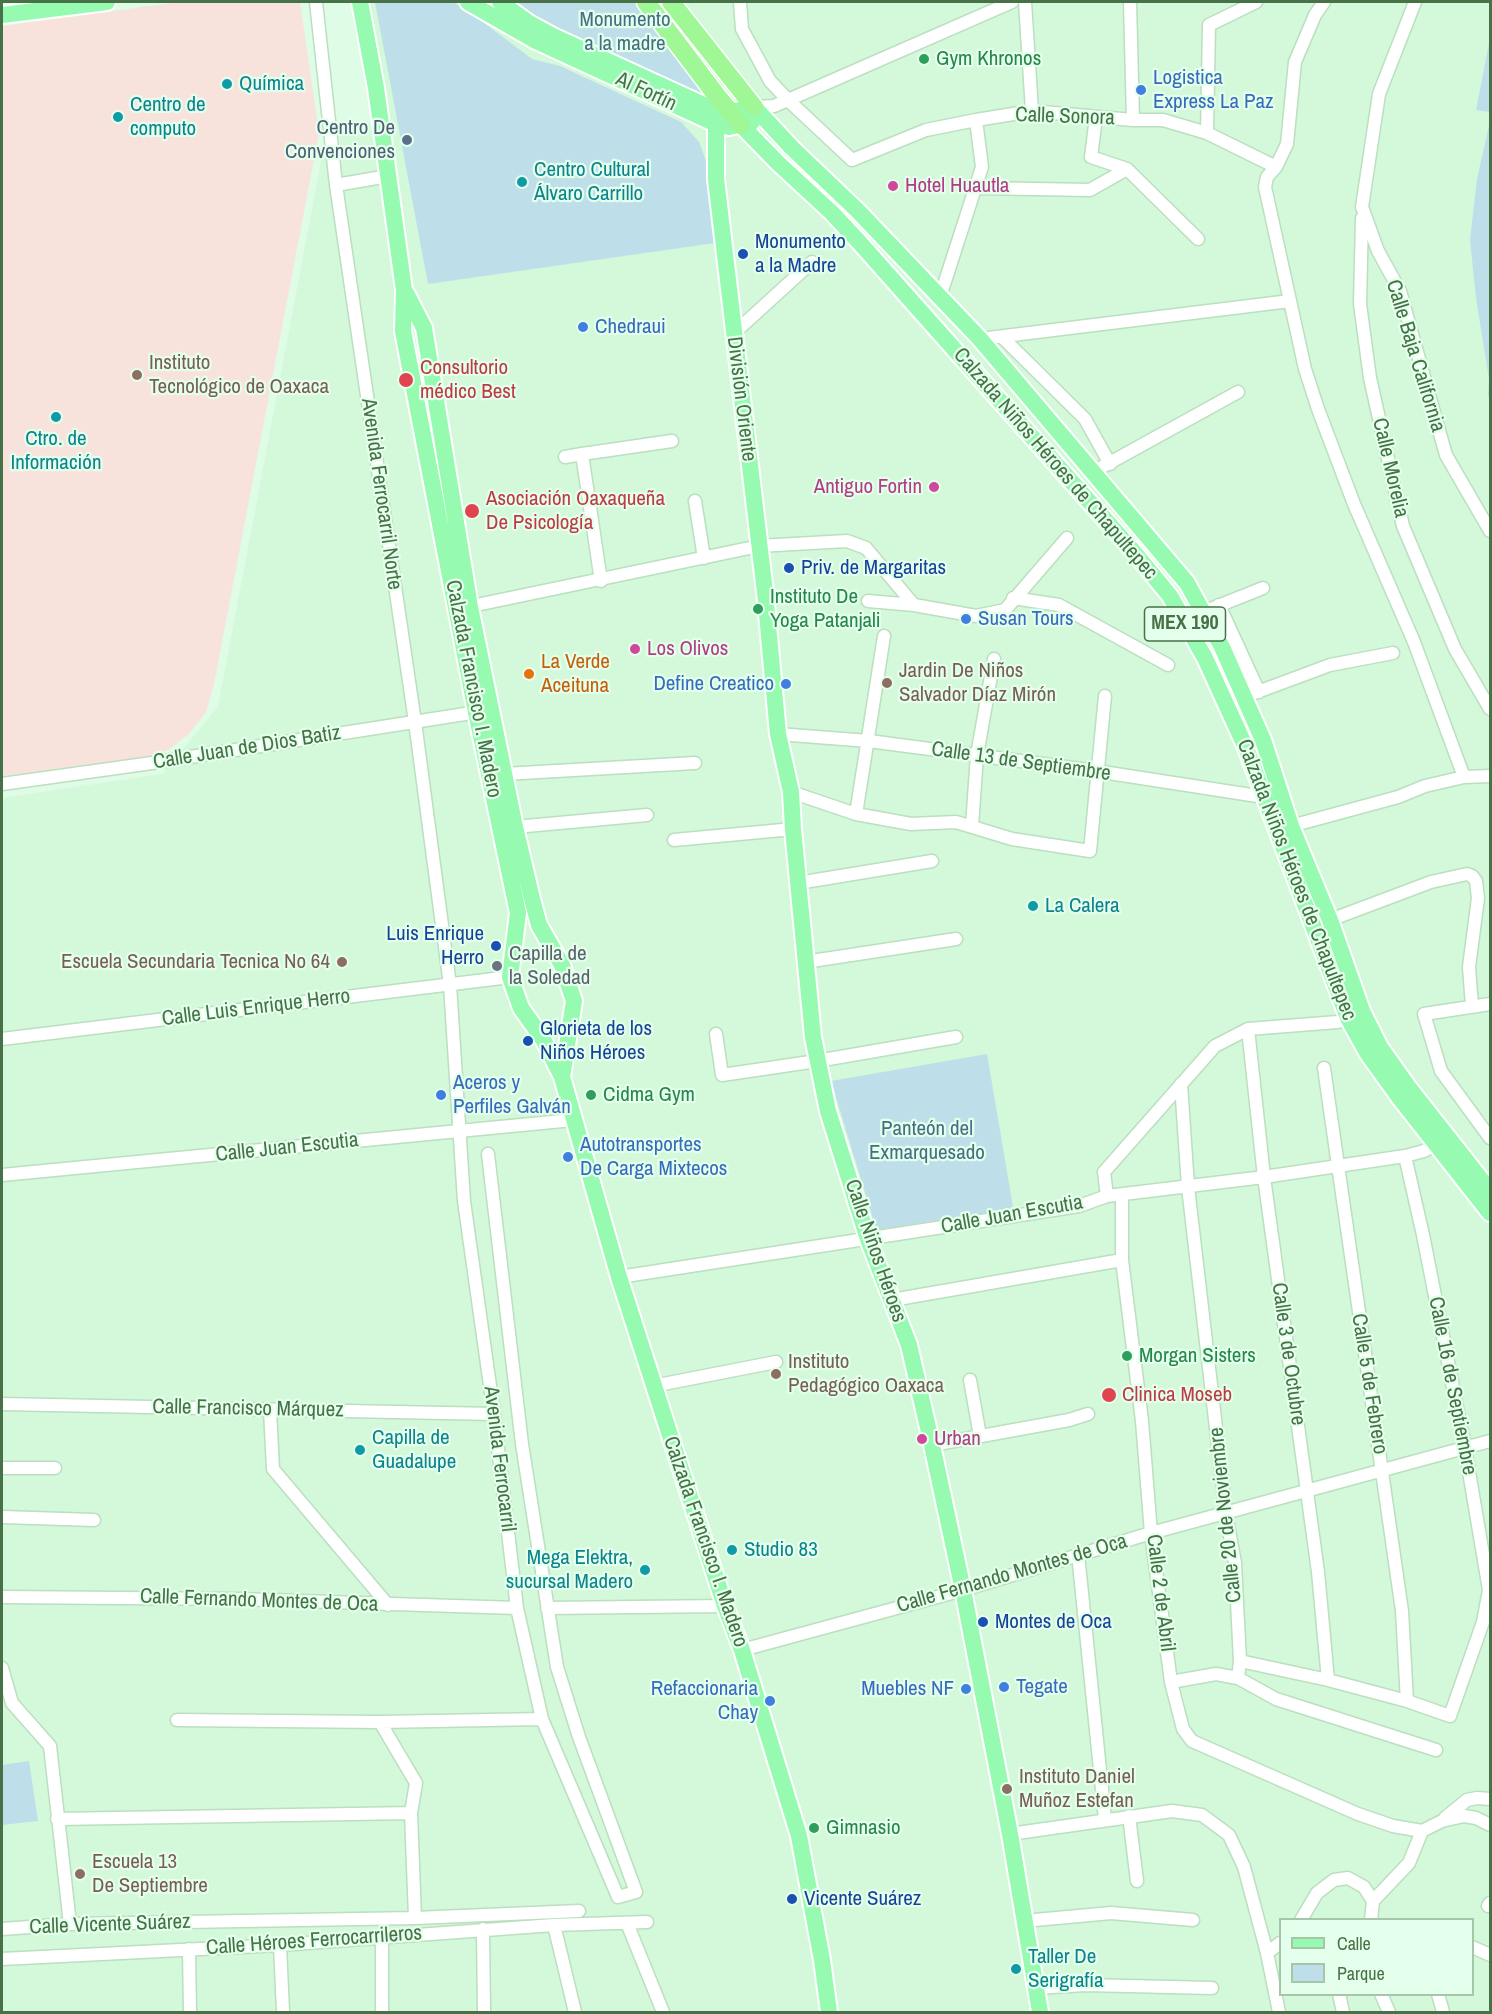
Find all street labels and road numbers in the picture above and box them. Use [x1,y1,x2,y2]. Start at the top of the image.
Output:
street label: Al Fortín [612,67,680,117]
street label: Calle Sonora [1015,103,1115,131]
street label: Calle Baja California [1380,277,1450,435]
street label: División Oriente [721,335,761,463]
street label: Calzada Niños Héroes de Chapultepec [948,343,1162,585]
street label: Avenida Ferrocarril Norte [355,397,407,591]
street label: Calle Morelia [1366,416,1414,520]
street label: Calzada Francisco I. Madero [440,578,506,800]
road number: MEX 190 [1144,607,1226,641]
street label: Calle Juan de Dios Batiz [151,721,343,775]
street label: Calzada Niños Héroes de Chapultepec [1231,736,1361,1024]
street label: Calle 13 de Septiembre [930,737,1112,787]
street label: Calle Luis Enrique Herro [160,984,352,1032]
street label: Calle Juan Escutia [214,1128,360,1168]
street label: Calle Niños Héroes [839,1176,911,1326]
street label: Calle Juan Escutia [939,1190,1085,1240]
street label: Calle 3 de Octubre [1266,1281,1310,1427]
street label: Calle 16 de Septiembre [1422,1295,1482,1477]
street label: Calle 5 de Febrero [1345,1312,1393,1456]
street label: Avenida Ferrocarril [478,1385,520,1533]
street label: Calle Francisco Márquez [152,1395,344,1423]
street label: Calle 20 de Noviembre [1204,1426,1248,1604]
street label: Calzada Francisco I. Madero [657,1433,753,1651]
street label: Calle Fernando Montes de Oca [894,1529,1130,1619]
street label: Calle 2 de Abril [1140,1533,1180,1653]
street label: Calle Fernando Montes de Oca [139,1584,379,1618]
street label: Calle Vicente Suárez [29,1910,191,1940]
street label: Calle Héroes Ferrocarrileros [205,1921,423,1961]

